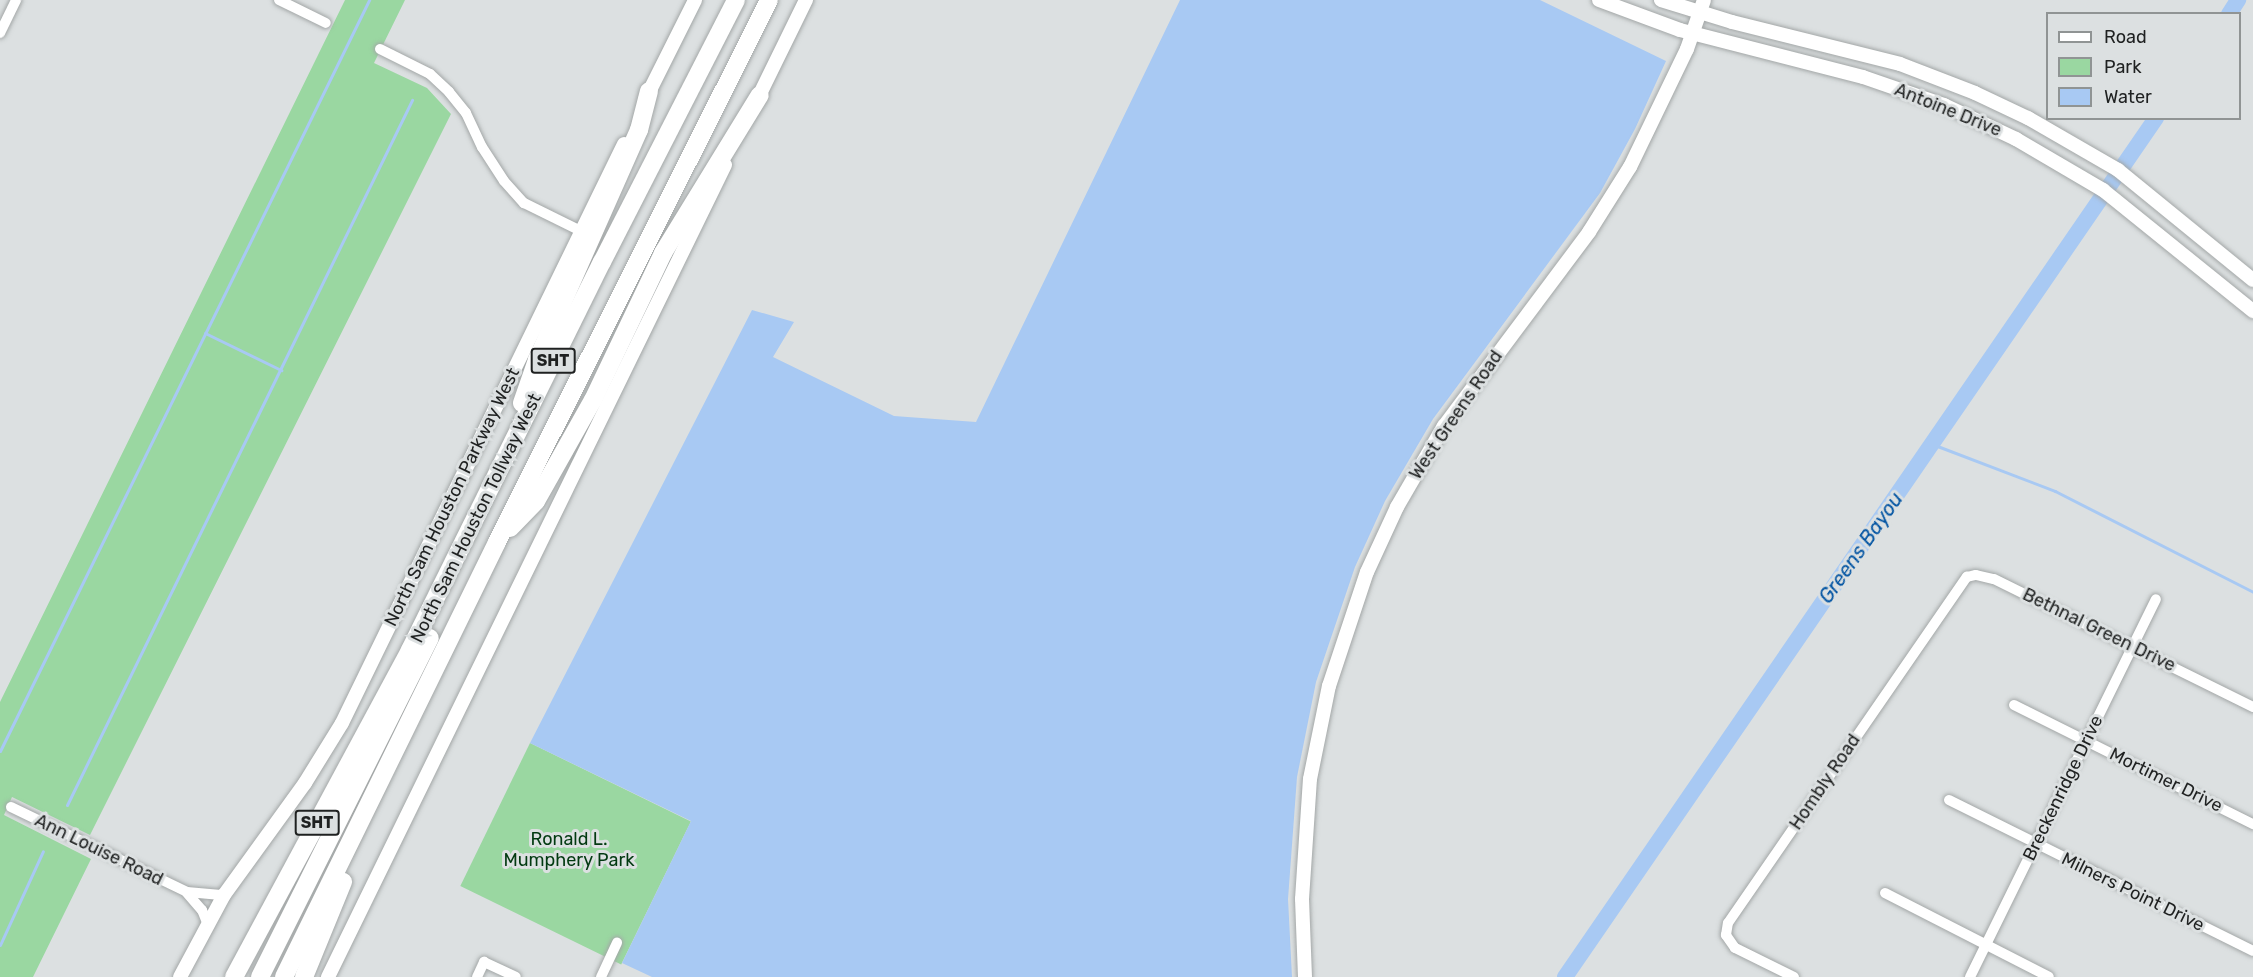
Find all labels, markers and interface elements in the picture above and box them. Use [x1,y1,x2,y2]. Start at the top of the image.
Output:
legend [2046,12,2241,120]
text: Road [2104,26,2147,48]
text: Park [2104,56,2141,78]
street label: Antoine Drive [1891,79,2005,141]
text: Water [2104,86,2152,108]
street label: West Greens Road [1405,346,1507,484]
road number: SHT [530,348,576,374]
street label: North Sam Houston Parkway West [380,364,524,630]
street label: North Sam Houston Tollway West [406,389,546,647]
water label: Greens Bayou [1814,488,1908,608]
street label: Bethnal Green Drive [2019,584,2179,676]
street label: Breckenridge Drive [2018,712,2108,864]
street label: Hombly Road [1785,730,1865,834]
street label: Mortimer Drive [2106,743,2226,817]
street label: Ann Louise Road [31,810,167,890]
road number: SHT [294,810,340,836]
park label: Ronald L. Mumphery Park [503,829,635,872]
street label: Milners Point Drive [2058,848,2208,936]

